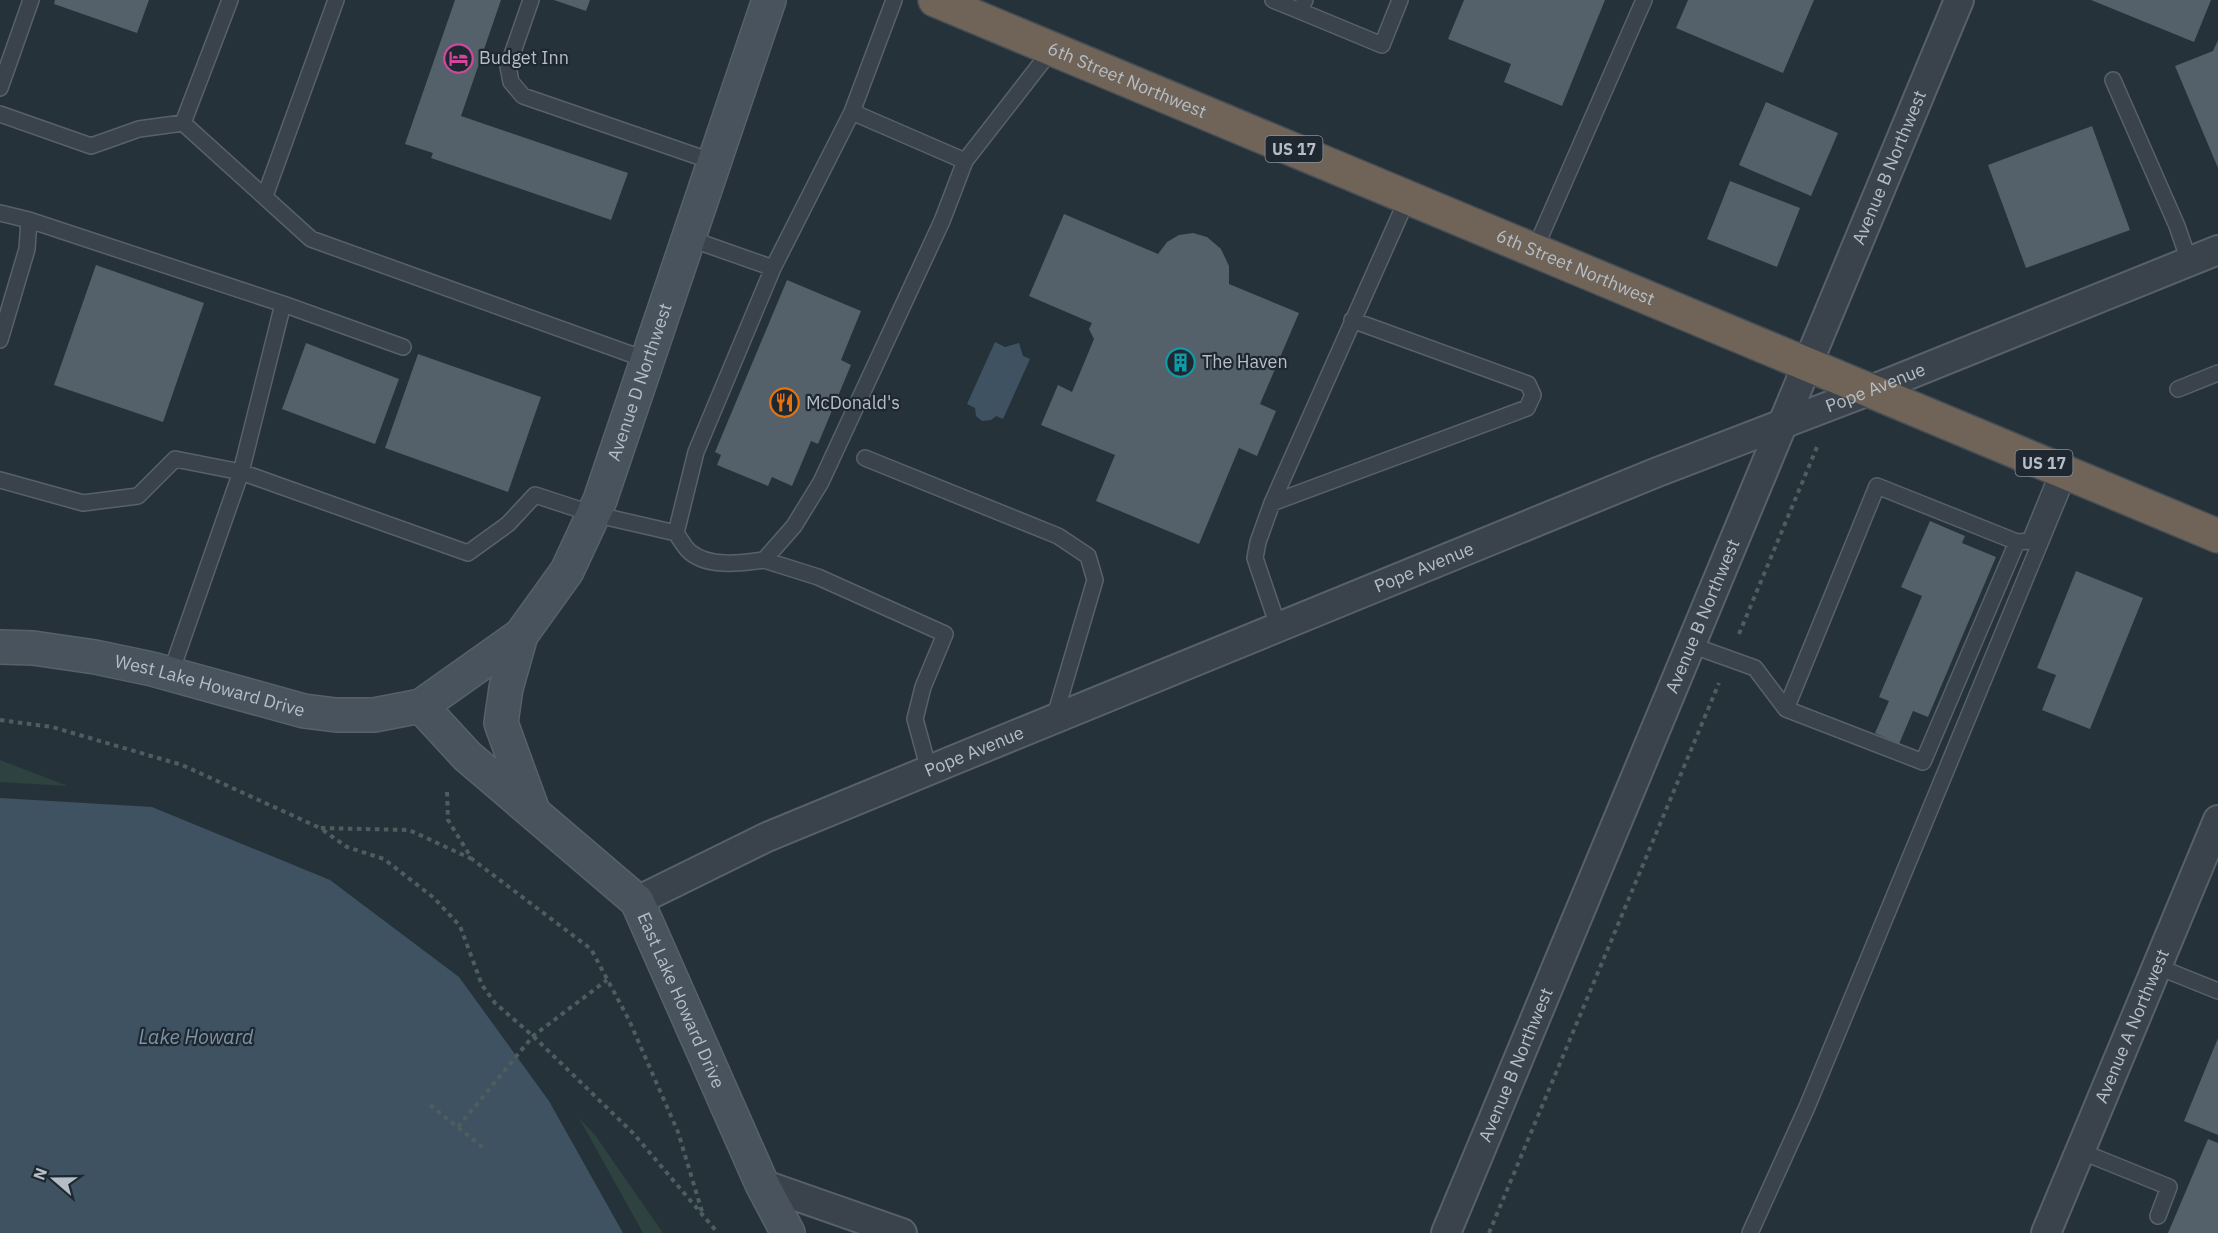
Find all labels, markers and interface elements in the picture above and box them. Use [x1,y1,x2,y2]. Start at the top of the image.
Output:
street label: 6th Street Northwest [1044,36,1210,123]
hotel icon: Budget Inn [442,42,474,74]
place label: Budget Inn [479,46,569,69]
street label: Avenue B Northwest [1847,87,1931,248]
road number: US 17 [1266,136,1322,162]
street label: 6th Street Northwest [1493,224,1658,310]
street label: Avenue D Northwest [602,300,677,464]
building icon: The Haven [1165,346,1197,378]
place label: The Haven [1202,350,1288,373]
street label: Pope Avenue [1822,357,1929,417]
restaurant icon: McDonald's [769,387,801,419]
place label: McDonald's [806,391,900,414]
road number: US 17 [2016,450,2072,476]
street label: Avenue B Northwest [1660,535,1744,697]
street label: Pope Avenue [1371,536,1477,598]
street label: West Lake Howard Drive [113,649,308,722]
street label: Pope Avenue [921,721,1027,782]
street label: East Lake Howard Drive [632,908,730,1092]
street label: Avenue A Northwest [2089,946,2174,1107]
street label: Avenue B Northwest [1473,984,1558,1145]
water label: Lake Howard [138,1023,254,1050]
north arrow [24,1149,84,1209]
text: N [29,1165,51,1183]

